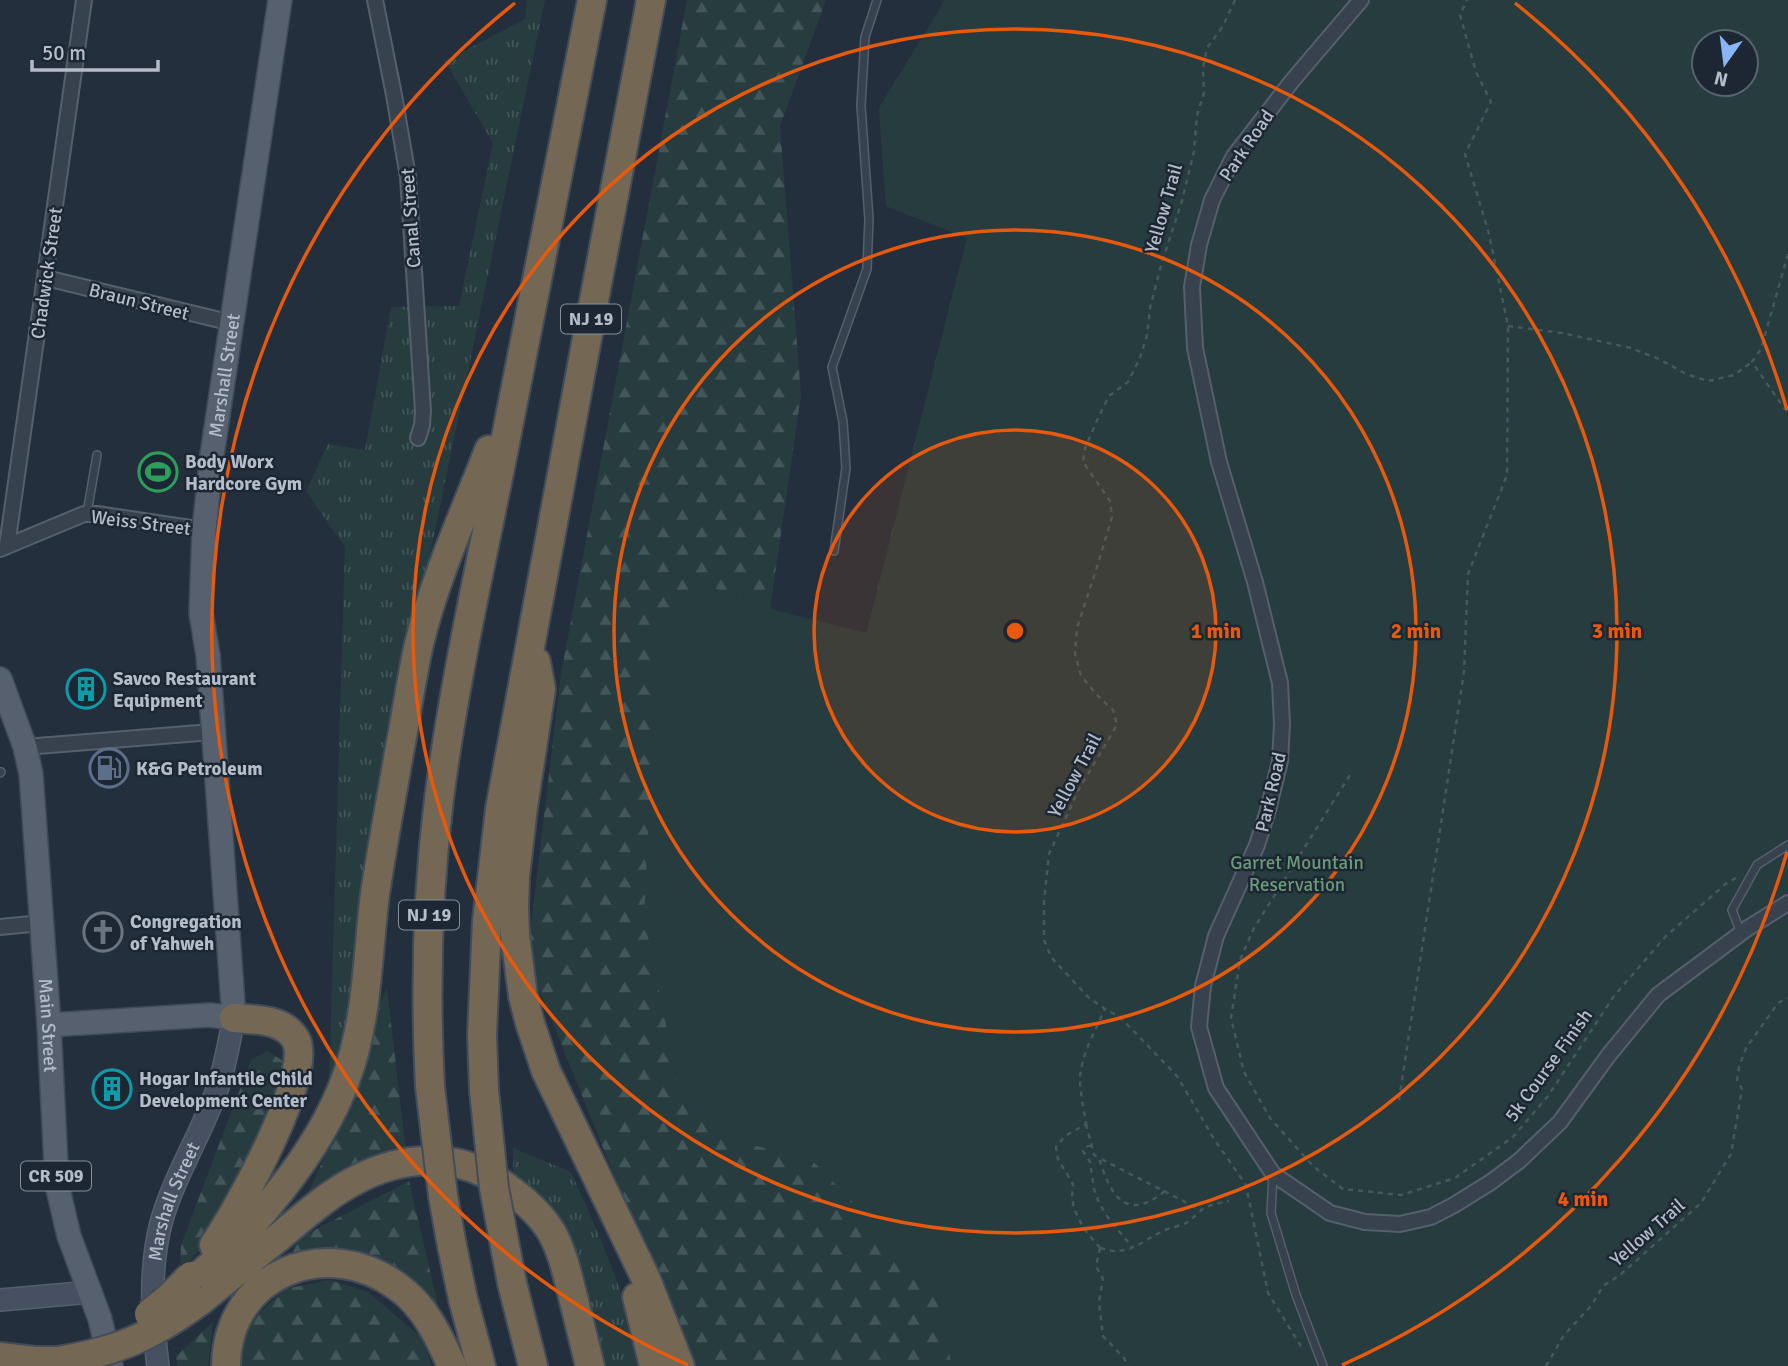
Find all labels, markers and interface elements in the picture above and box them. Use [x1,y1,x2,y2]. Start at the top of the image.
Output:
scale bar [32,28,158,72]
north arrow [1690,28,1760,98]
text: 50 m [42,40,86,66]
text: N [1712,65,1730,92]
street label: Park Road [1214,105,1280,186]
street label: Yellow Trail [1140,161,1188,256]
street label: Canal Street [396,167,426,269]
street label: Chadwick Street [26,205,68,341]
street label: Braun Street [86,278,192,326]
road number: NJ 19 [561,304,621,334]
street label: Marshall Street [204,312,246,439]
place label: Body Worx Hardcore Gym [185,450,302,496]
sports icon: Body Worx Hardcore Gym [137,451,179,493]
street label: Weiss Street [90,505,192,541]
text: 1 min [1191,618,1241,644]
text: 2 min [1391,618,1441,644]
text: 3 min [1592,618,1642,644]
centre of rings [1003,619,1027,643]
place label: Savco Restaurant Equipment [113,667,256,713]
building icon: Savco Restaurant Equipment [65,668,107,710]
street label: Yellow Trail [1043,729,1107,822]
fuel station icon: K&G Petroleum [88,747,130,789]
street label: Park Road [1250,750,1292,835]
place label: K&G Petroleum [136,757,263,781]
park label: Garret Mountain Reservation [1230,851,1364,897]
road number: NJ 19 [399,900,459,930]
place label: Congregation of Yahweh [130,910,242,956]
church icon: Congregation of Yahweh [82,911,124,953]
street label: Main Street [33,977,62,1073]
street label: 5k Course Finish [1500,1004,1598,1127]
place label: Hogar Infantile Child Development Center [139,1067,313,1113]
building icon: Hogar Infantile Child Development Center [91,1068,133,1110]
street label: Marshall Street [143,1138,206,1262]
road number: CR 509 [21,1162,91,1190]
text: 4 min [1558,1186,1608,1212]
street label: Yellow Trail [1605,1194,1690,1272]

